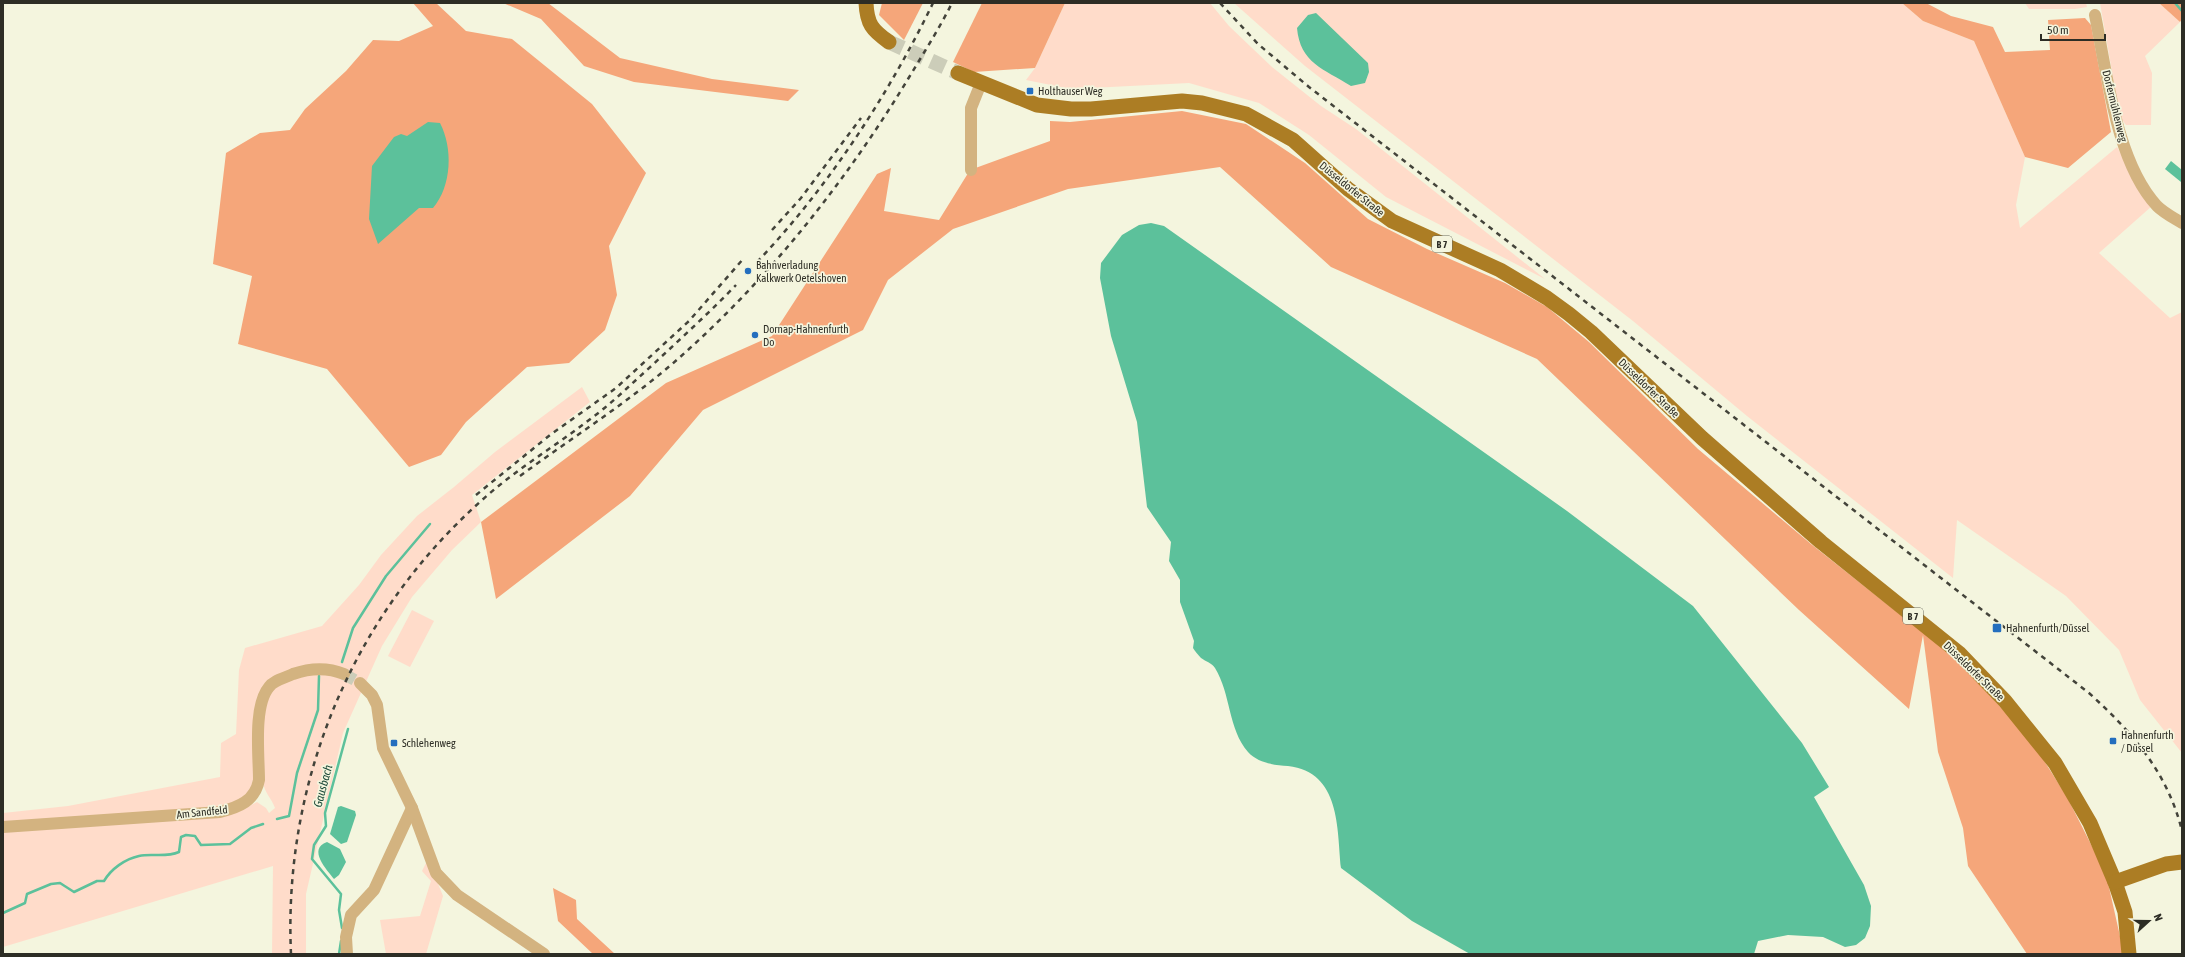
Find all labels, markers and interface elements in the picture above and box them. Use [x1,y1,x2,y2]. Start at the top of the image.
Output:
scale bar [2041,16,2105,42]
text: 50 m [2047,23,2069,37]
street label: Dorfermühlenweg [2100,69,2130,143]
place label: Holthauser Weg [1038,85,1103,97]
marker: Holthauser Weg [1025,86,1035,96]
street label: Düsseldorfer Straße [1317,159,1387,219]
road number: B 7 [1432,236,1452,252]
place label: Bahnverladung Kalkwerk Oetelshoven [756,259,847,284]
marker: Bahnverladung Kalkwerk Oetelshoven [743,266,753,276]
place label: Dornap-Hahnenfurth Do [763,323,848,348]
marker: Dornap-Hahnenfurth Do [750,330,760,340]
street label: Düsseldorfer Straße [1616,356,1682,420]
road number: B 7 [1903,608,1923,624]
marker: Hahnenfurth/Düssel [1991,622,2003,634]
place label: Hahnenfurth/Düssel [2006,622,2089,634]
street label: Düsseldorfer Straße [1941,639,2007,703]
place label: Hahnenfurth / Düssel [2121,729,2174,754]
marker: Hahnenfurth / Düssel [2108,736,2118,746]
place label: Schlehenweg [402,737,456,749]
marker: Schlehenweg [389,738,399,748]
water label: Gausbach [311,763,335,809]
street label: Am Sandfeld [176,803,228,821]
north arrow [2129,901,2169,941]
text: N [2152,912,2165,923]

